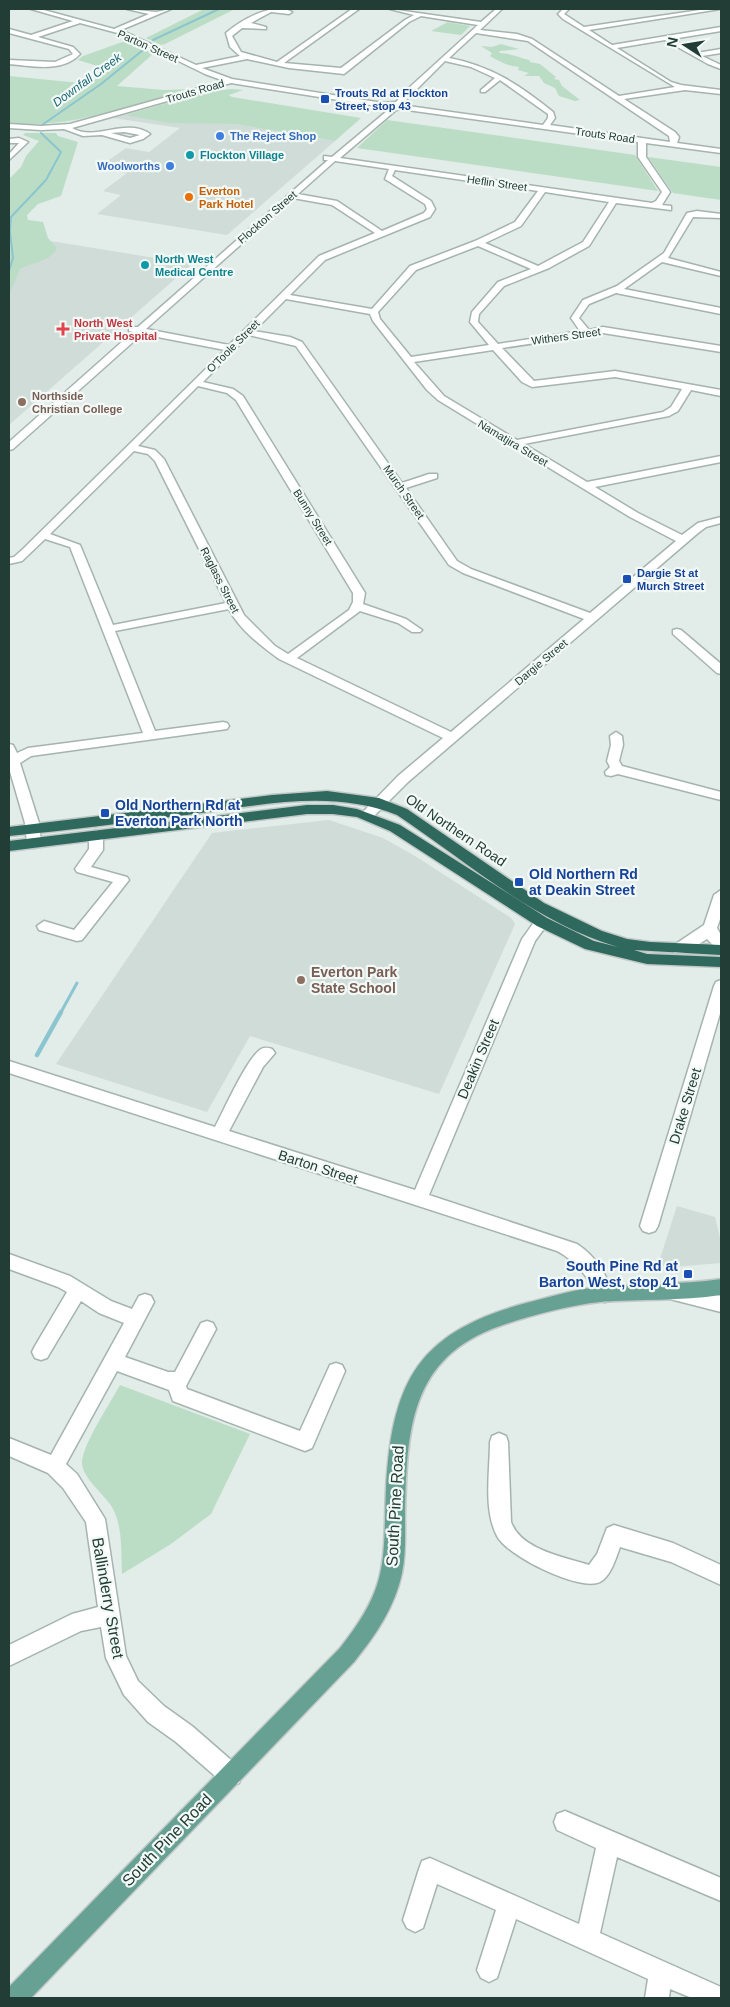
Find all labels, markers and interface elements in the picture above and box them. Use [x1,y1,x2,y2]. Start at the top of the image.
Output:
north arrow [660,20,710,70]
street label: Parton Street [116,27,180,65]
text: N [663,36,681,49]
water label: Downfall Creek [50,50,125,110]
street label: Trouts Road [164,77,226,105]
place label: Trouts Rd at Flockton Street, stop 43 [335,87,448,112]
marker: Trouts Rd at Flockton Street, stop 43 [319,93,331,105]
street label: Trouts Road [574,125,636,145]
marker: The Reject Shop [214,130,226,142]
place label: The Reject Shop [230,130,316,142]
marker: Flockton Village [184,149,196,161]
place label: Flockton Village [200,149,284,161]
place label: Woolworths [97,160,160,172]
marker: Woolworths [164,160,176,172]
street label: Heflin Street [466,173,528,193]
place label: Everton Park Hotel [199,185,253,210]
street label: Flockton Street [235,188,299,246]
marker: Everton Park Hotel [183,191,195,203]
place label: North West Medical Centre [155,253,233,278]
marker: North West Medical Centre [139,259,151,271]
place label: North West Private Hospital [74,317,157,342]
street label: O'Toole Street [204,317,262,375]
marker: North West Private Hospital [56,322,70,336]
street label: Withers Street [531,325,601,347]
place label: Northside Christian College [32,390,122,415]
marker: Northside Christian College [16,396,28,408]
street label: Namatjira Street [476,417,550,469]
street label: Murch Street [381,463,427,521]
street label: Bunny Street [291,487,335,547]
street label: Raglass Street [198,545,242,615]
place label: Dargie St at Murch Street [637,567,705,592]
marker: Dargie St at Murch Street [621,573,633,585]
street label: Dargie Street [512,637,570,687]
street label: Old Northern Road [403,791,509,869]
place label: Old Northern Rd at Everton Park North [115,797,243,829]
marker: Old Northern Rd at Everton Park North [99,807,111,819]
place label: Old Northern Rd at Deakin Street [529,866,638,898]
marker: Old Northern Rd at Deakin Street [513,876,525,888]
place label: Everton Park State School [311,964,398,996]
marker: Everton Park State School [295,974,307,986]
street label: Deakin Street [454,1017,502,1101]
street label: Drake Street [666,1066,704,1146]
street label: Barton Street [276,1147,360,1187]
place label: South Pine Rd at Barton West, stop 41 [539,1258,678,1290]
marker: South Pine Rd at Barton West, stop 41 [682,1268,694,1280]
street label: South Pine Road [383,1445,407,1567]
street label: Ballinderry Street [89,1536,127,1660]
street label: South Pine Road [119,1791,215,1889]

